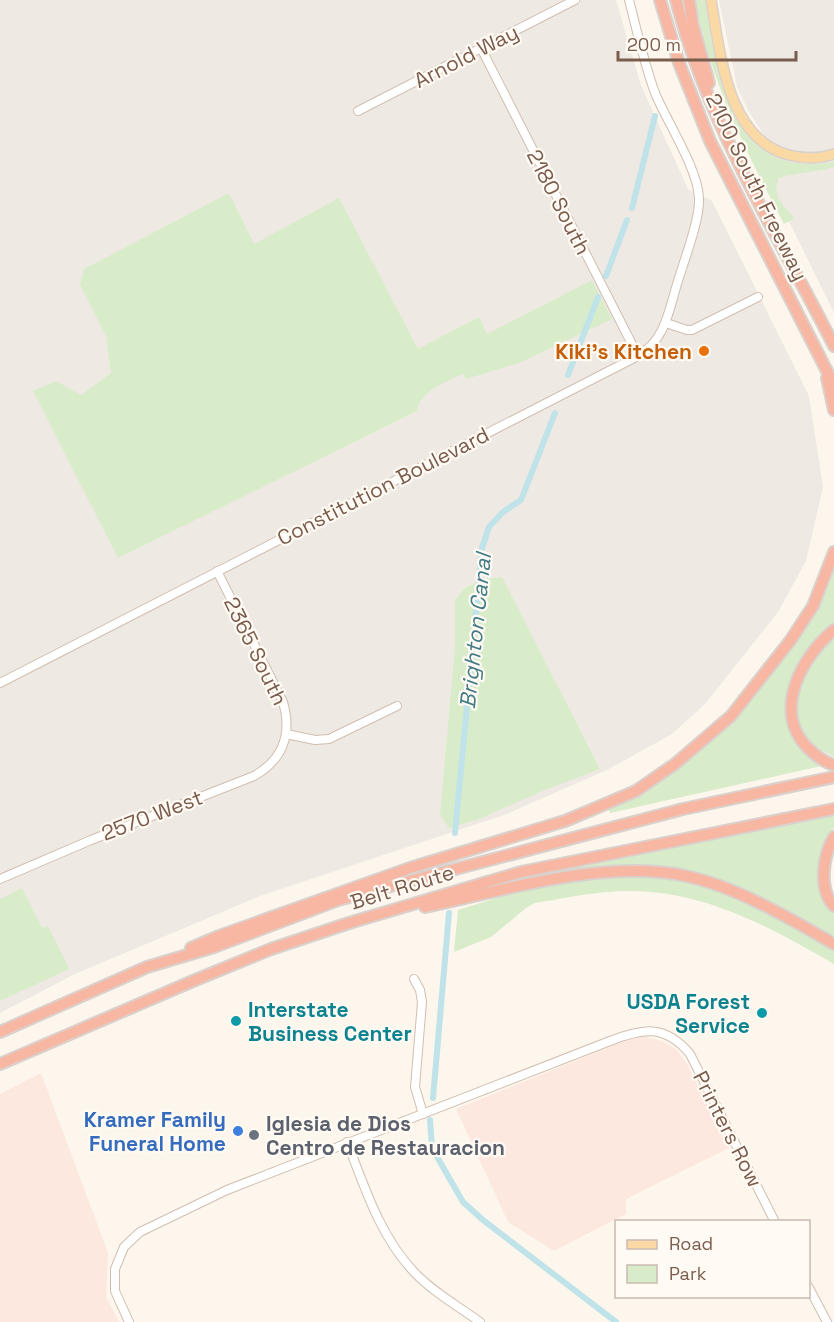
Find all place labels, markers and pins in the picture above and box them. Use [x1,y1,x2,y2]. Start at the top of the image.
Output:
place label: Kiki's Kitchen [555,338,692,365]
marker: Kiki's Kitchen [697,344,711,358]
place label: USDA Forest Service [627,988,750,1039]
place label: Interstate Business Center [248,996,412,1047]
marker: USDA Forest Service [755,1006,769,1020]
marker: Interstate Business Center [229,1014,243,1028]
place label: Kramer Family Funeral Home [84,1106,226,1157]
place label: Iglesia de Dios Centro de Restauracion [266,1110,505,1161]
marker: Kramer Family Funeral Home [231,1124,245,1138]
marker: Iglesia de Dios Centro de Restauracion [247,1128,261,1142]

